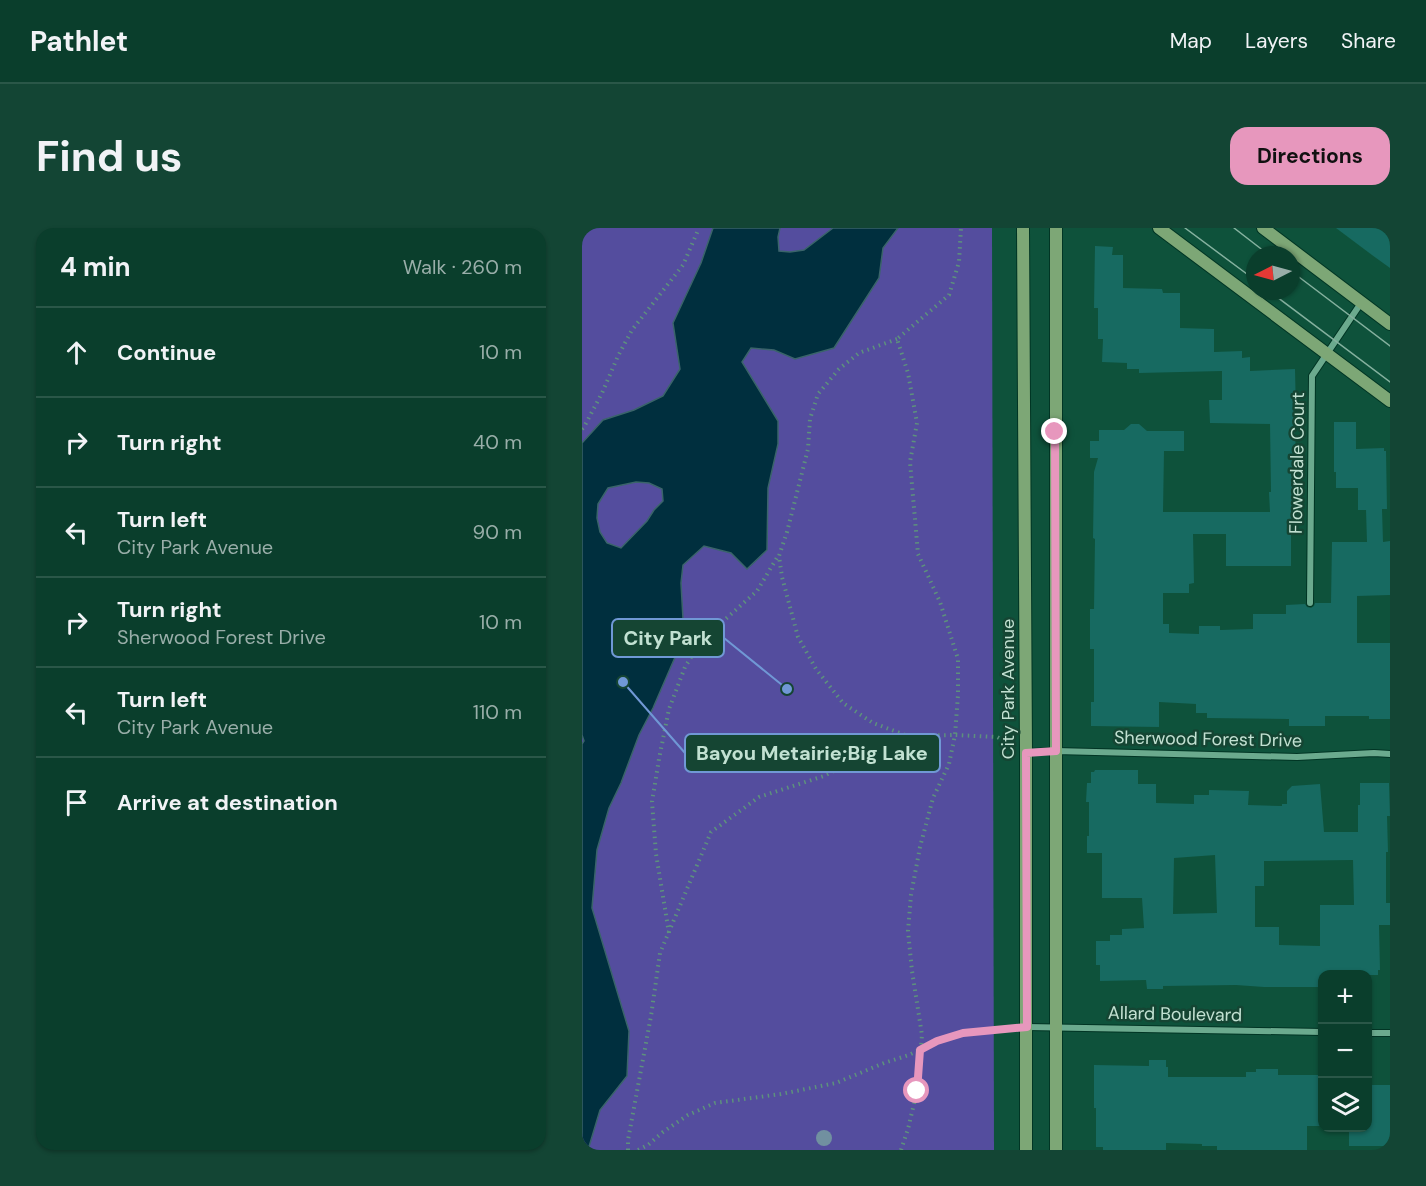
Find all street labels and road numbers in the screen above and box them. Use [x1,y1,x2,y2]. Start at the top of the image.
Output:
street label: Flowerdale Court [1284,392,1310,534]
street label: City Park Avenue [996,619,1020,759]
street label: Sherwood Forest Drive [1114,725,1302,753]
street label: Allard Boulevard [1108,1001,1242,1027]

